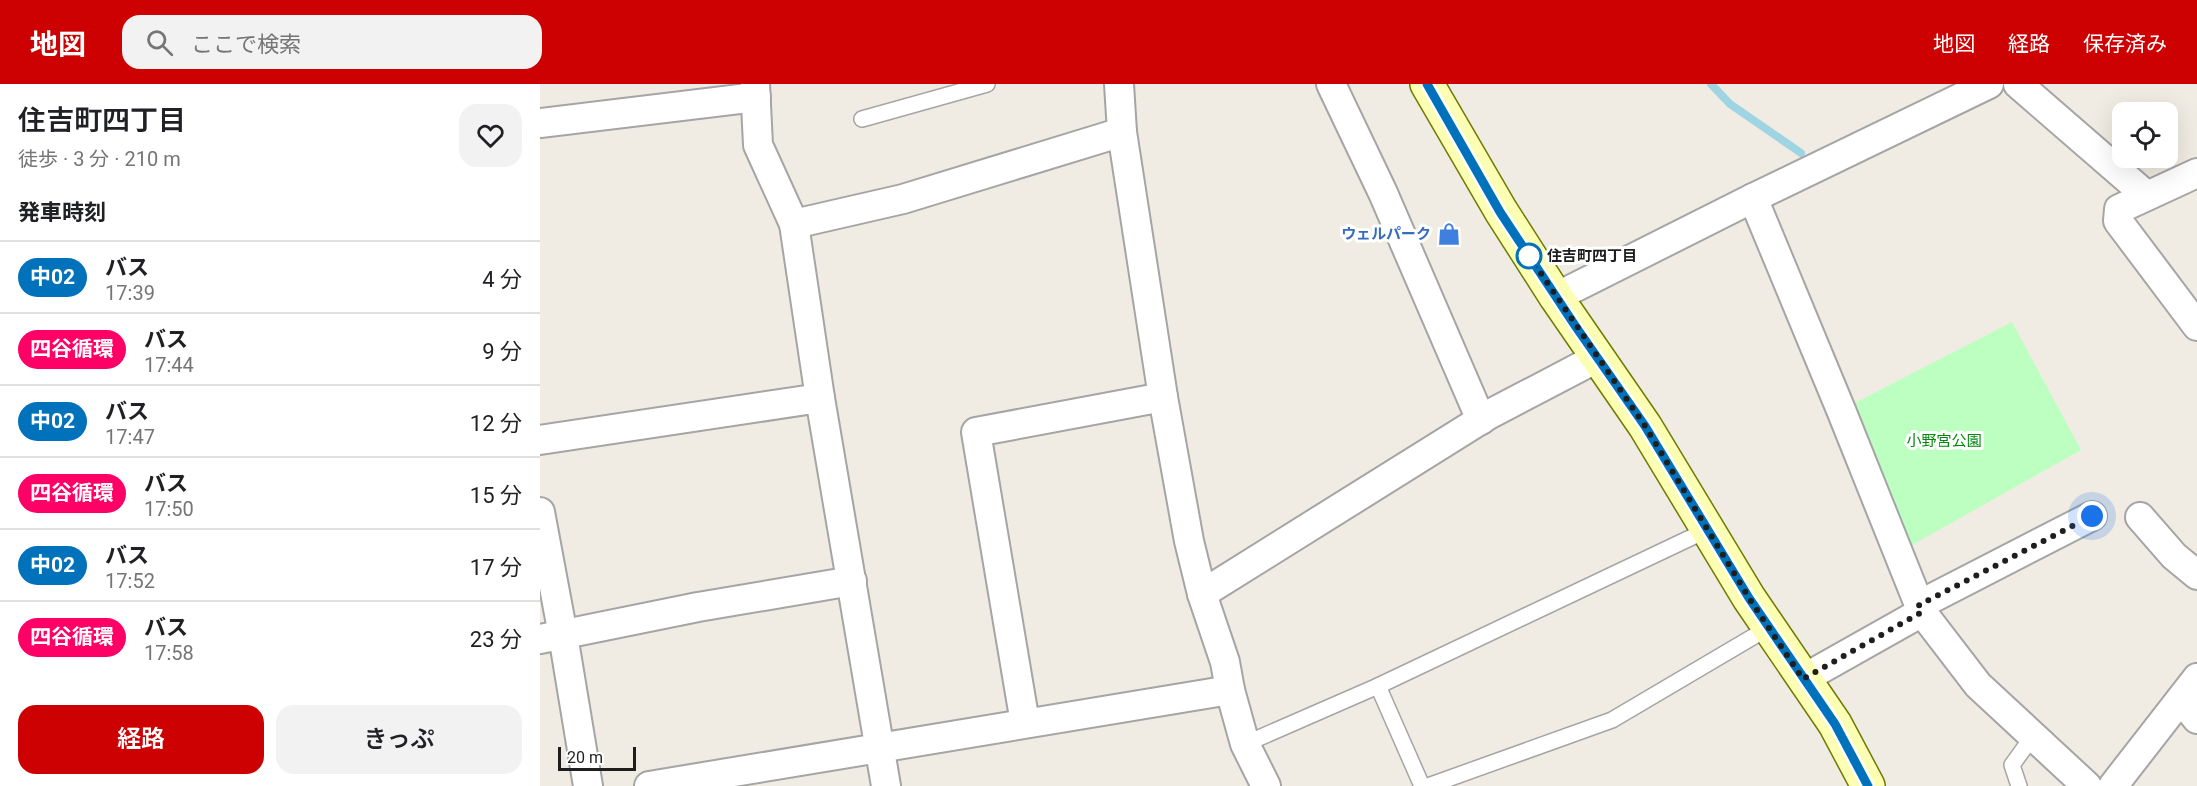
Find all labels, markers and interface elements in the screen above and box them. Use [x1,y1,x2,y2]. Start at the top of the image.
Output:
search box [122,15,542,69]
icon: search [143,26,176,59]
text: 地図 [30,28,86,61]
text: ここで検索 [191,32,301,57]
text: 地図 [1933,32,1975,56]
text: 経路 [2008,32,2050,56]
text: 保存済み [2083,32,2167,56]
map controls [2112,102,2178,168]
button: locate [2112,102,2178,168]
text: 住吉町四丁目 [18,104,186,137]
button: heart [459,104,522,167]
text: 徒歩 · 3 分 · 210 m [18,147,181,171]
text: 発車時刻 [18,200,106,225]
shop icon: ウェルパーク [1436,221,1462,247]
place label: ウェルパーク [1341,225,1431,243]
marker: 住吉町四丁目 [1516,243,1542,269]
place label: 住吉町四丁目 [1547,247,1637,265]
text: バス [105,255,149,280]
text: 中02 [30,265,75,289]
text: 4 分 [482,267,522,292]
text: 17:39 [105,281,155,305]
text: バス [144,327,188,352]
text: 四谷循環 [30,337,114,361]
text: 9 分 [482,339,522,364]
text: 17:44 [144,353,194,377]
text: バス [105,399,149,424]
text: 中02 [30,409,75,433]
text: 12 分 [470,411,522,436]
text: 17:47 [105,425,155,449]
park label: 小野宮公園 [1906,432,1982,450]
text: バス [144,471,188,496]
text: 四谷循環 [30,481,114,505]
text: 15 分 [470,483,522,508]
text: 17:50 [144,497,194,521]
your location [2077,501,2107,531]
text: バス [105,543,149,568]
text: 中02 [30,553,75,577]
text: 17 分 [470,555,522,580]
text: 17:52 [105,569,155,593]
text: バス [144,615,188,640]
text: 四谷循環 [30,625,114,649]
text: 23 分 [470,627,522,652]
text: 17:58 [144,641,194,665]
button: 経路 [18,705,264,774]
button: きっぷ [276,705,522,774]
scale bar [558,744,636,772]
text: 20 m [567,748,603,767]

